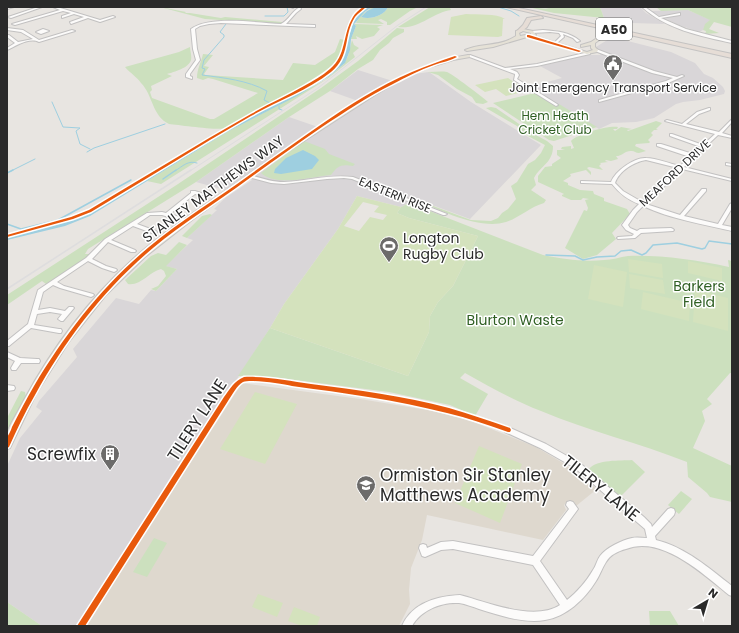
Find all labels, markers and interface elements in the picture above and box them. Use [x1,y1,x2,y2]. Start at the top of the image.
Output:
road number: A50 [596,18,632,40]
public building icon: Joint Emergency Transport Service [602,53,624,81]
place label: Joint Emergency Transport Service [509,79,717,96]
park label: Hem Heath Cricket Club [518,107,592,138]
street label: STANLEY MATTHEWS WAY [138,131,288,247]
street label: MEAFORD DRIVE [635,135,714,210]
street label: EASTERN RISE [357,172,434,217]
place label: Longton Rugby Club [403,228,484,264]
sports icon: Longton Rugby Club [378,235,400,263]
park label: Barkers Field [673,276,725,312]
park label: Blurton Waste [466,310,564,330]
street label: TILERY LANE [161,374,233,466]
place label: Screwfix [27,442,96,466]
building icon: Screwfix [99,443,121,471]
street label: TILERY LANE [557,449,645,527]
place label: Ormiston Sir Stanley Matthews Academy [380,463,551,507]
school or university icon: Ormiston Sir Stanley Matthews Academy [355,474,377,502]
north arrow [687,581,727,621]
text: N [705,584,721,602]

